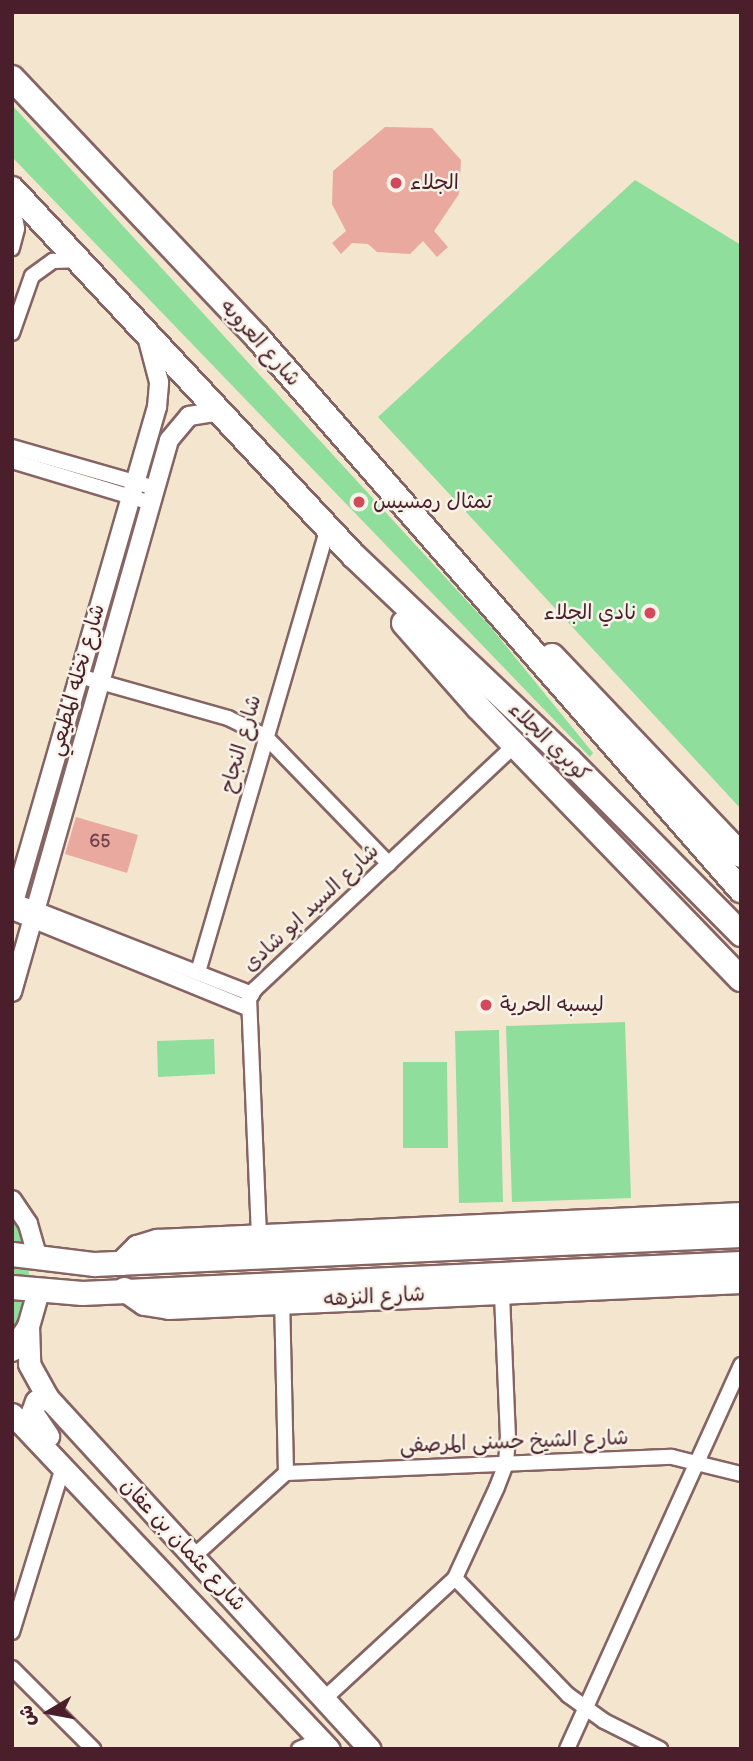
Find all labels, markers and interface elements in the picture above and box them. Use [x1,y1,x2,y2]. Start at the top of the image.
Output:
place label: الجلاء [410,170,459,196]
marker: الجلاء [388,175,404,191]
street label: شارع العروبه [214,294,306,392]
place label: تمثال رمسيس [373,489,492,515]
marker: تمثال رمسيس [351,494,367,510]
place label: نادي الجلاء [543,600,636,626]
street label: شارع نخله المطيعي [43,601,111,759]
marker: نادي الجلاء [642,605,658,621]
street label: شارع النجاح [215,692,267,796]
street label: كوبري الجلاء [503,697,595,787]
house number: 65 [89,831,111,853]
street label: شارع السيد ابو شادى [238,839,384,977]
place label: ليسبه الحرية [500,992,604,1018]
marker: ليسبه الحرية [478,997,494,1013]
street label: شارع النزهه [322,1282,426,1312]
street label: شارع الشيخ حسنى المرصفى [399,1425,629,1459]
street label: شارع عثمان بن عفان [115,1473,251,1617]
north arrow [14,1677,84,1747]
text: ش [15,1703,41,1728]

